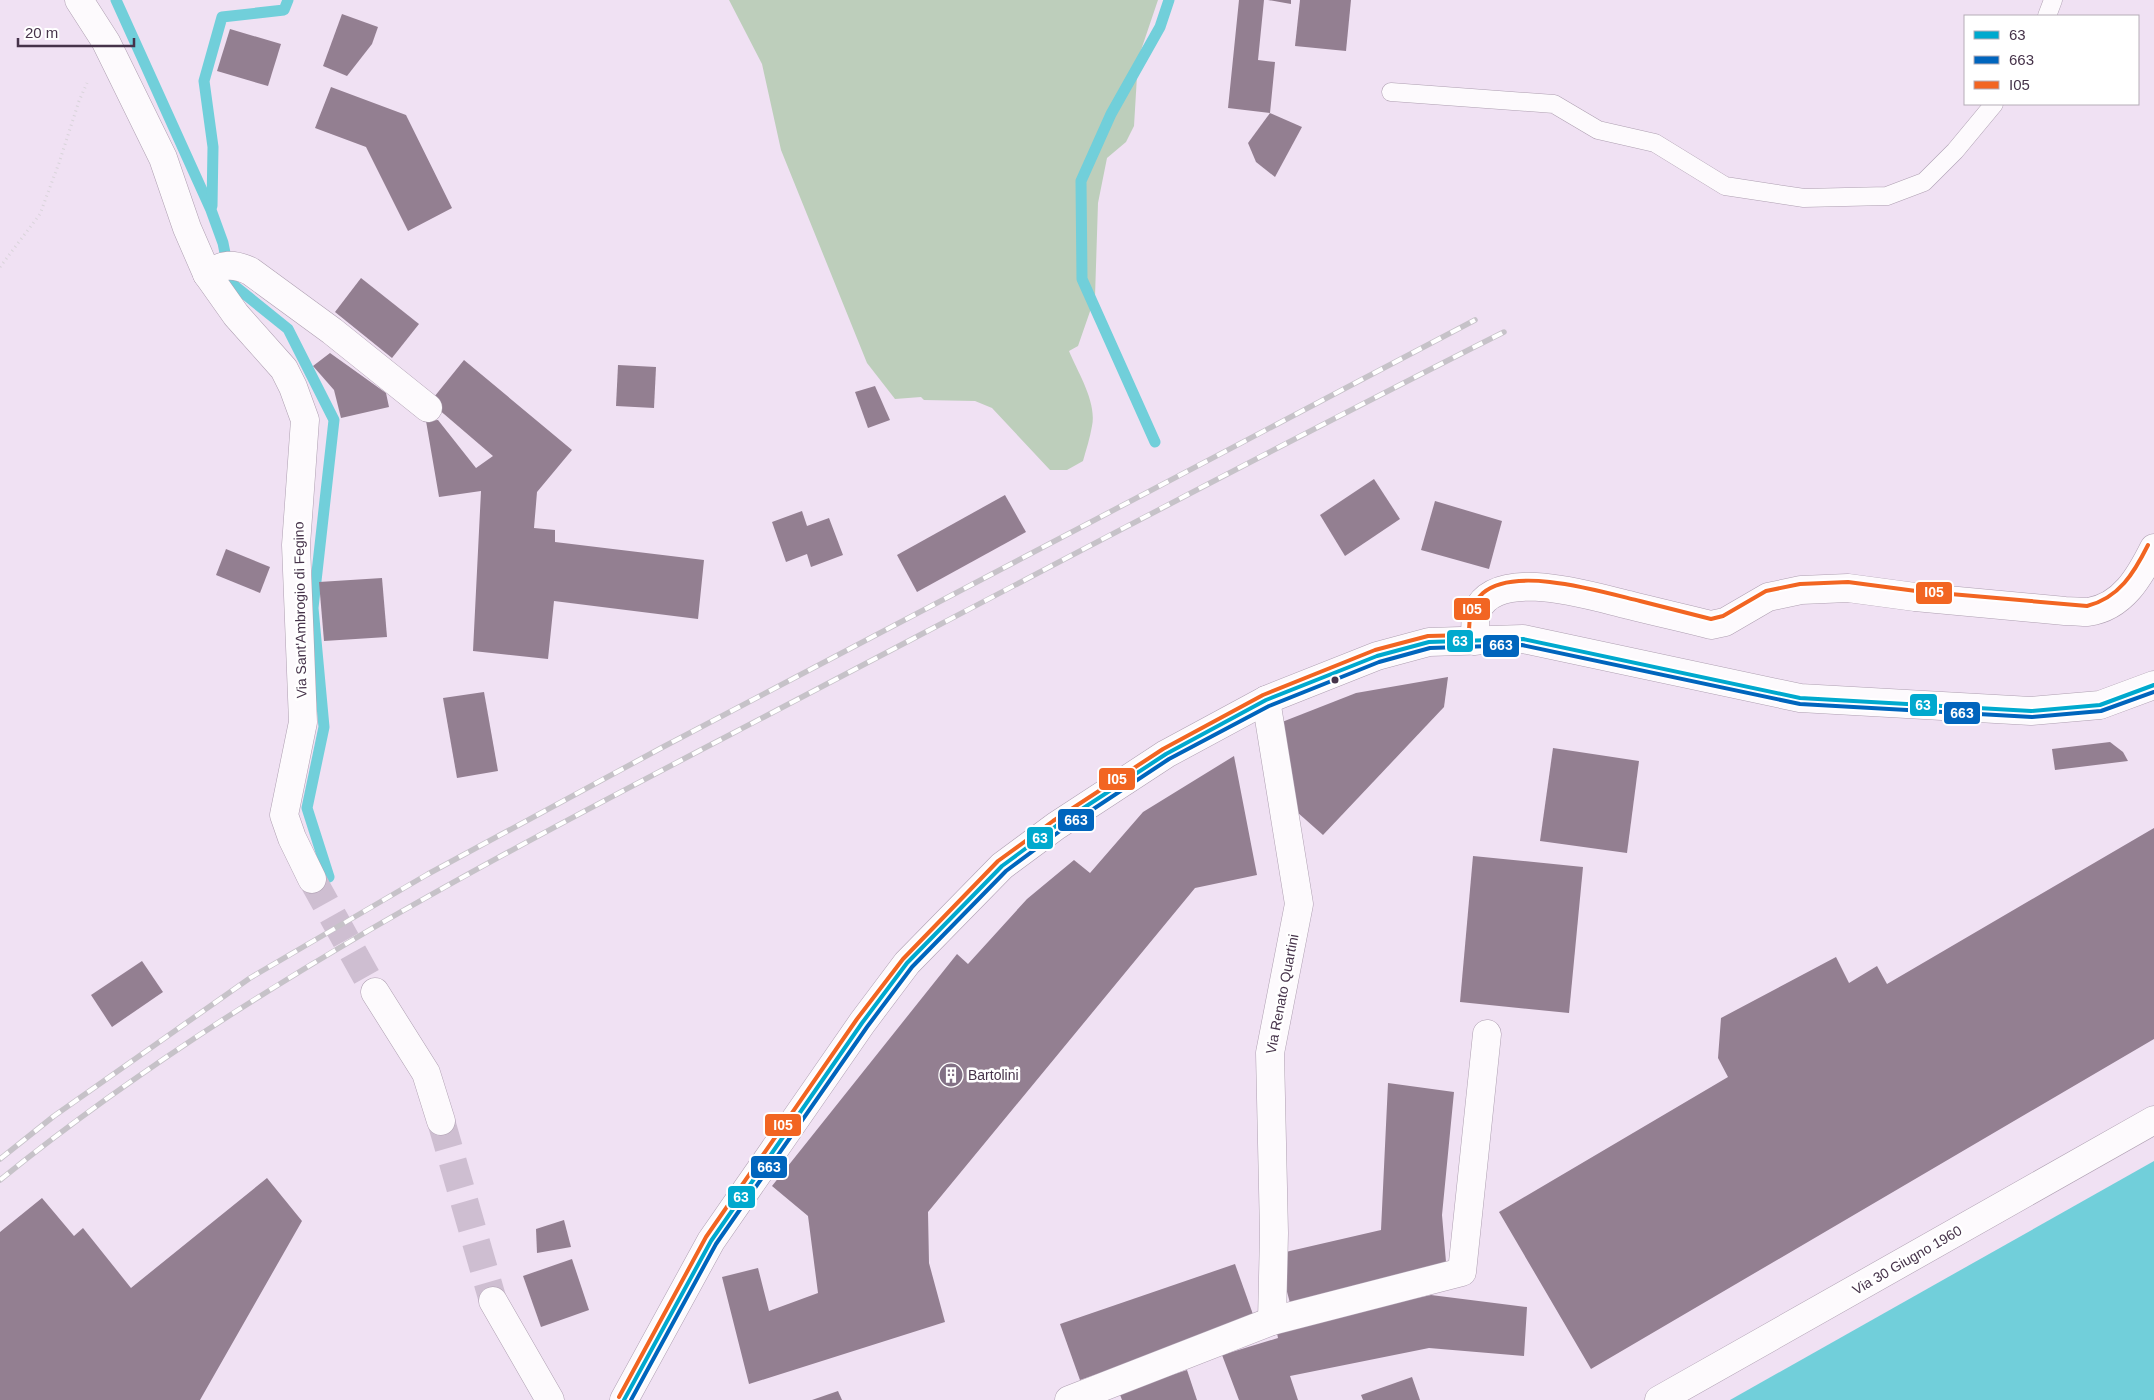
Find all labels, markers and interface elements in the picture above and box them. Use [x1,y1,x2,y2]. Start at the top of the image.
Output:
scale bar [18,15,134,47]
legend [1964,15,2139,105]
text: 20 m [25,24,58,41]
text: 63 [2009,26,2026,43]
text: 663 [2009,51,2034,68]
text: I05 [2009,76,2030,93]
street label: Via Sant'Ambrogio di Fegino [290,521,310,699]
line badge: I05 [1915,581,1953,605]
text: I05 [1924,584,1944,600]
line badge: I05 [1453,597,1491,621]
text: I05 [1462,601,1482,617]
line badge: 63 [1446,629,1474,653]
text: 63 [1452,633,1468,649]
line badge: 663 [1482,634,1520,658]
text: 663 [1489,637,1513,653]
unlabelled marker [1330,675,1340,685]
line badge: 63 [1909,693,1938,717]
text: 63 [1915,697,1931,713]
line badge: 663 [1943,701,1981,725]
text: 663 [1950,705,1974,721]
line badge: I05 [1098,767,1136,791]
text: I05 [1107,771,1127,787]
line badge: 663 [1057,808,1095,832]
text: 663 [1064,812,1088,828]
line badge: 63 [1026,826,1054,850]
text: 63 [1032,830,1048,846]
street label: Via Renato Quartini [1263,933,1301,1055]
building icon: Bartolini [938,1062,964,1088]
place label: Bartolini [968,1067,1019,1083]
line badge: I05 [764,1113,802,1137]
text: I05 [773,1117,793,1133]
line badge: 663 [750,1155,788,1179]
text: 663 [757,1159,781,1175]
line badge: 63 [727,1185,756,1209]
text: 63 [733,1189,749,1205]
street label: Via 30 Giugno 1960 [1850,1222,1965,1298]

